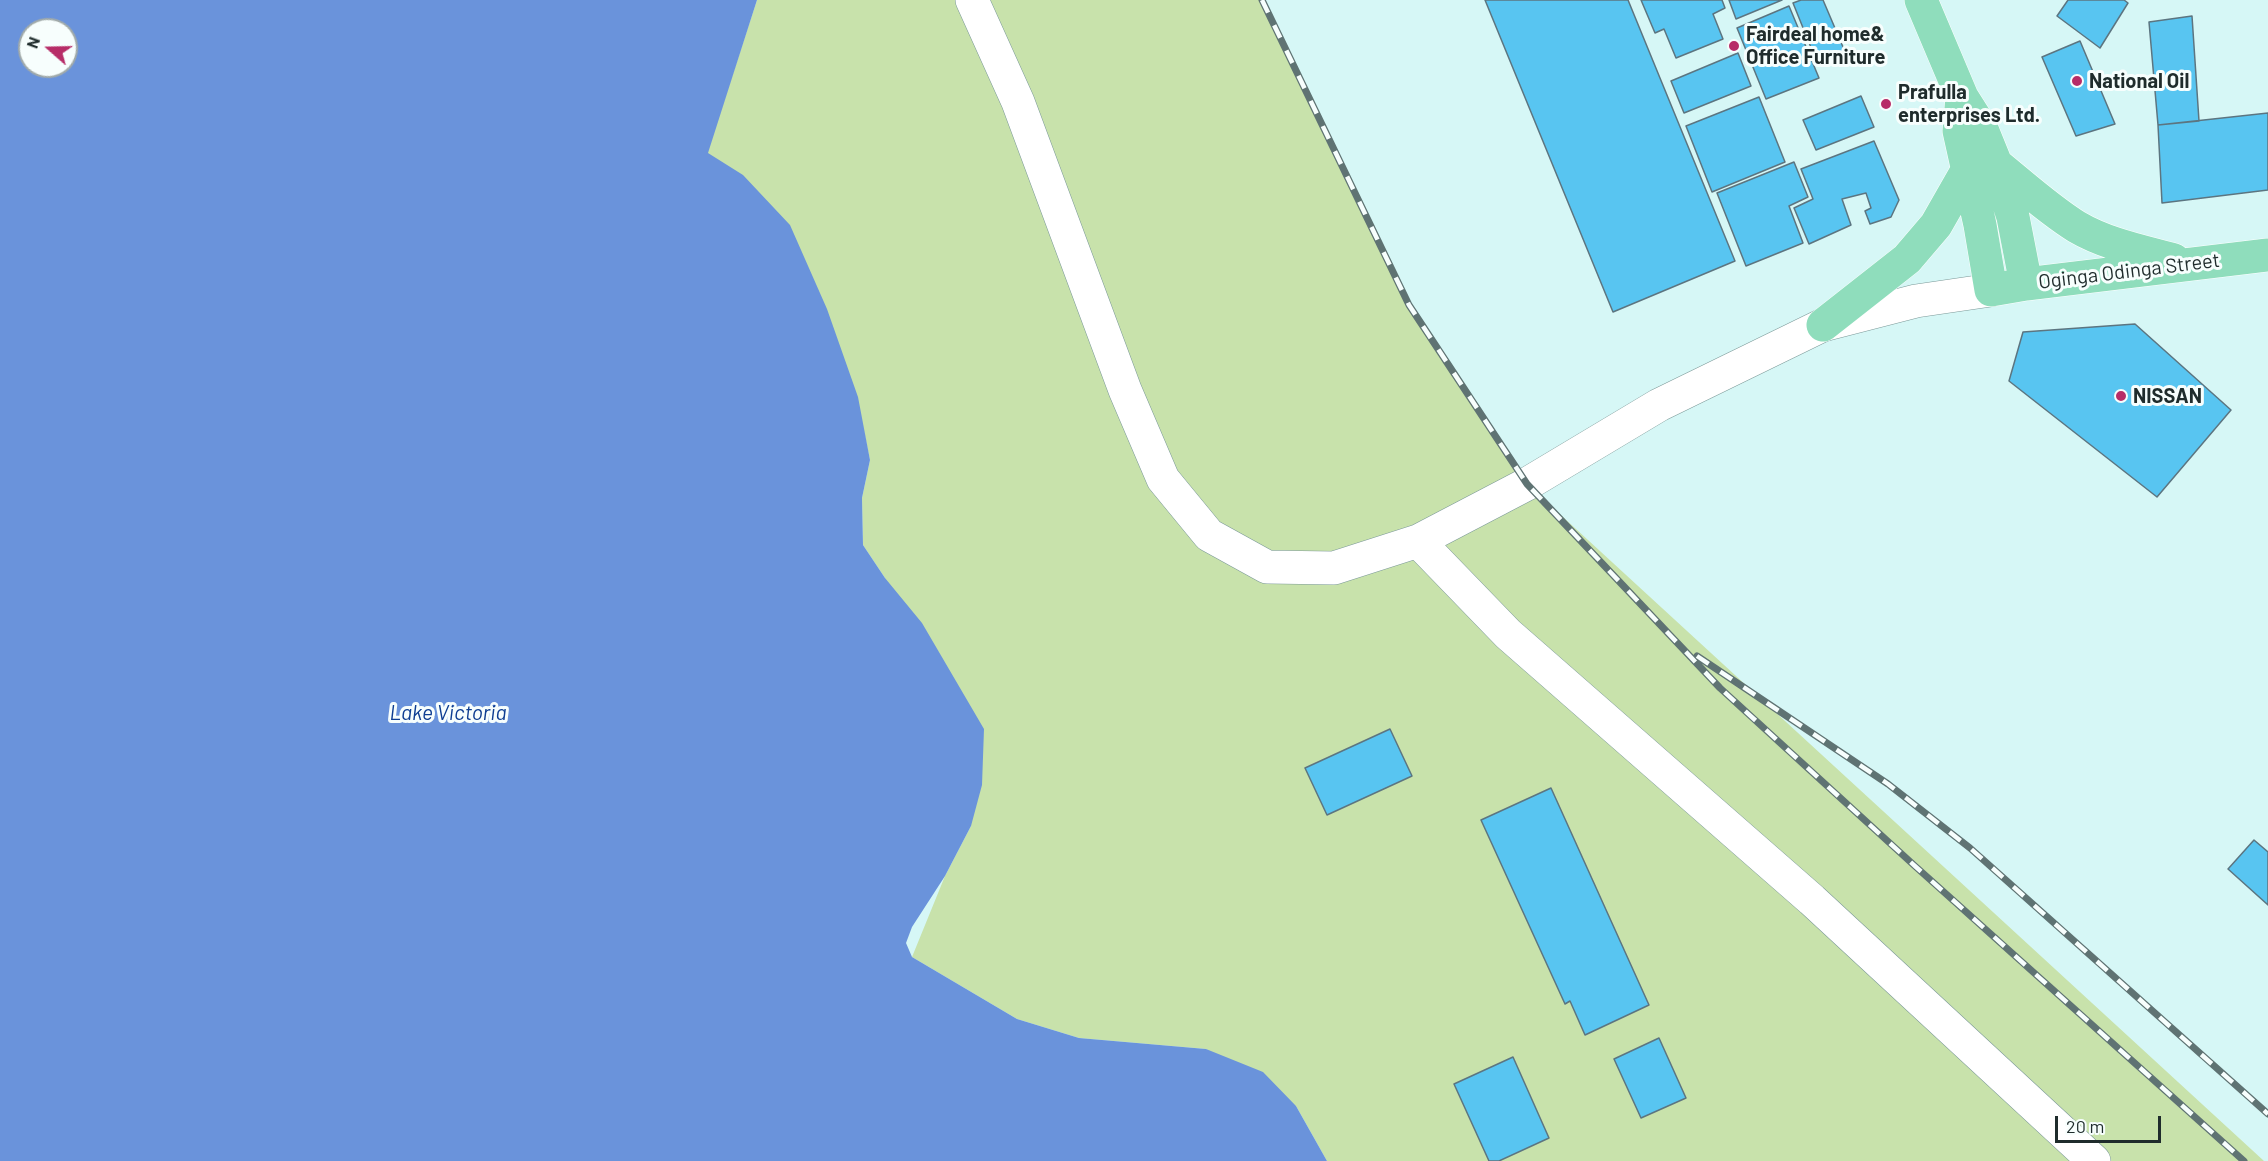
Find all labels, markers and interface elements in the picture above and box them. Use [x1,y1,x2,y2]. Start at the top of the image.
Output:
north arrow [18,18,78,78]
place label: Fairdeal home& Office Furniture [1746,22,1885,69]
text: N [22,34,43,51]
marker: Fairdeal home& Office Furniture [1727,39,1741,53]
place label: National Oil [2089,69,2189,93]
marker: National Oil [2070,74,2084,88]
place label: Prafulla enterprises Ltd. [1898,80,2040,127]
marker: Prafulla enterprises Ltd. [1879,97,1893,111]
street label: Oginga Odinga Street [2037,248,2221,294]
place label: NISSAN [2133,384,2202,408]
marker: NISSAN [2114,389,2128,403]
water label: Lake Victoria [389,700,507,726]
scale bar [2058,1104,2164,1142]
text: 20 m [2066,1115,2104,1137]

